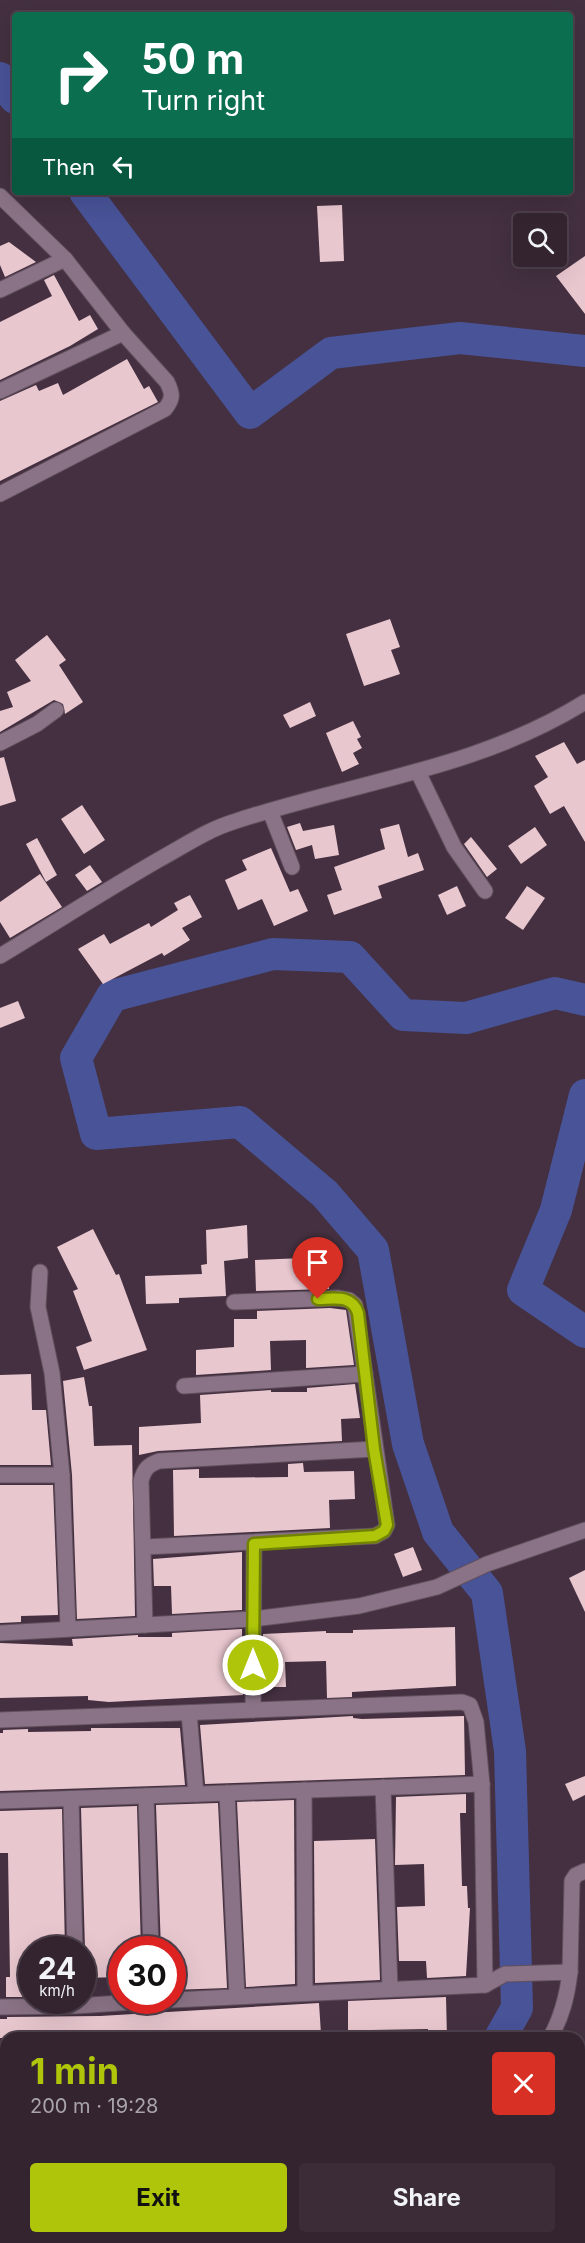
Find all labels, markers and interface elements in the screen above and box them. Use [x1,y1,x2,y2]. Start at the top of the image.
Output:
text: 50 m [141,33,244,84]
icon: right [42,36,120,114]
text: Turn right [141,84,265,117]
icon: left [107,150,140,183]
text: Then [42,154,95,180]
map controls [513,213,567,267]
button: search [513,213,567,267]
pin [292,1237,343,1299]
icon: arrive [301,1246,334,1279]
position arrow [221,1633,285,1697]
speed limit sign: 30 [108,1936,186,2014]
text: 24 [38,1950,76,1986]
text: km/h [39,1981,75,2000]
text: 1 min [30,2049,119,2093]
button: close [492,2052,555,2115]
text: 200 m · 19:28 [30,2094,158,2118]
button: Exit [30,2163,287,2232]
button: Share [299,2163,555,2232]

